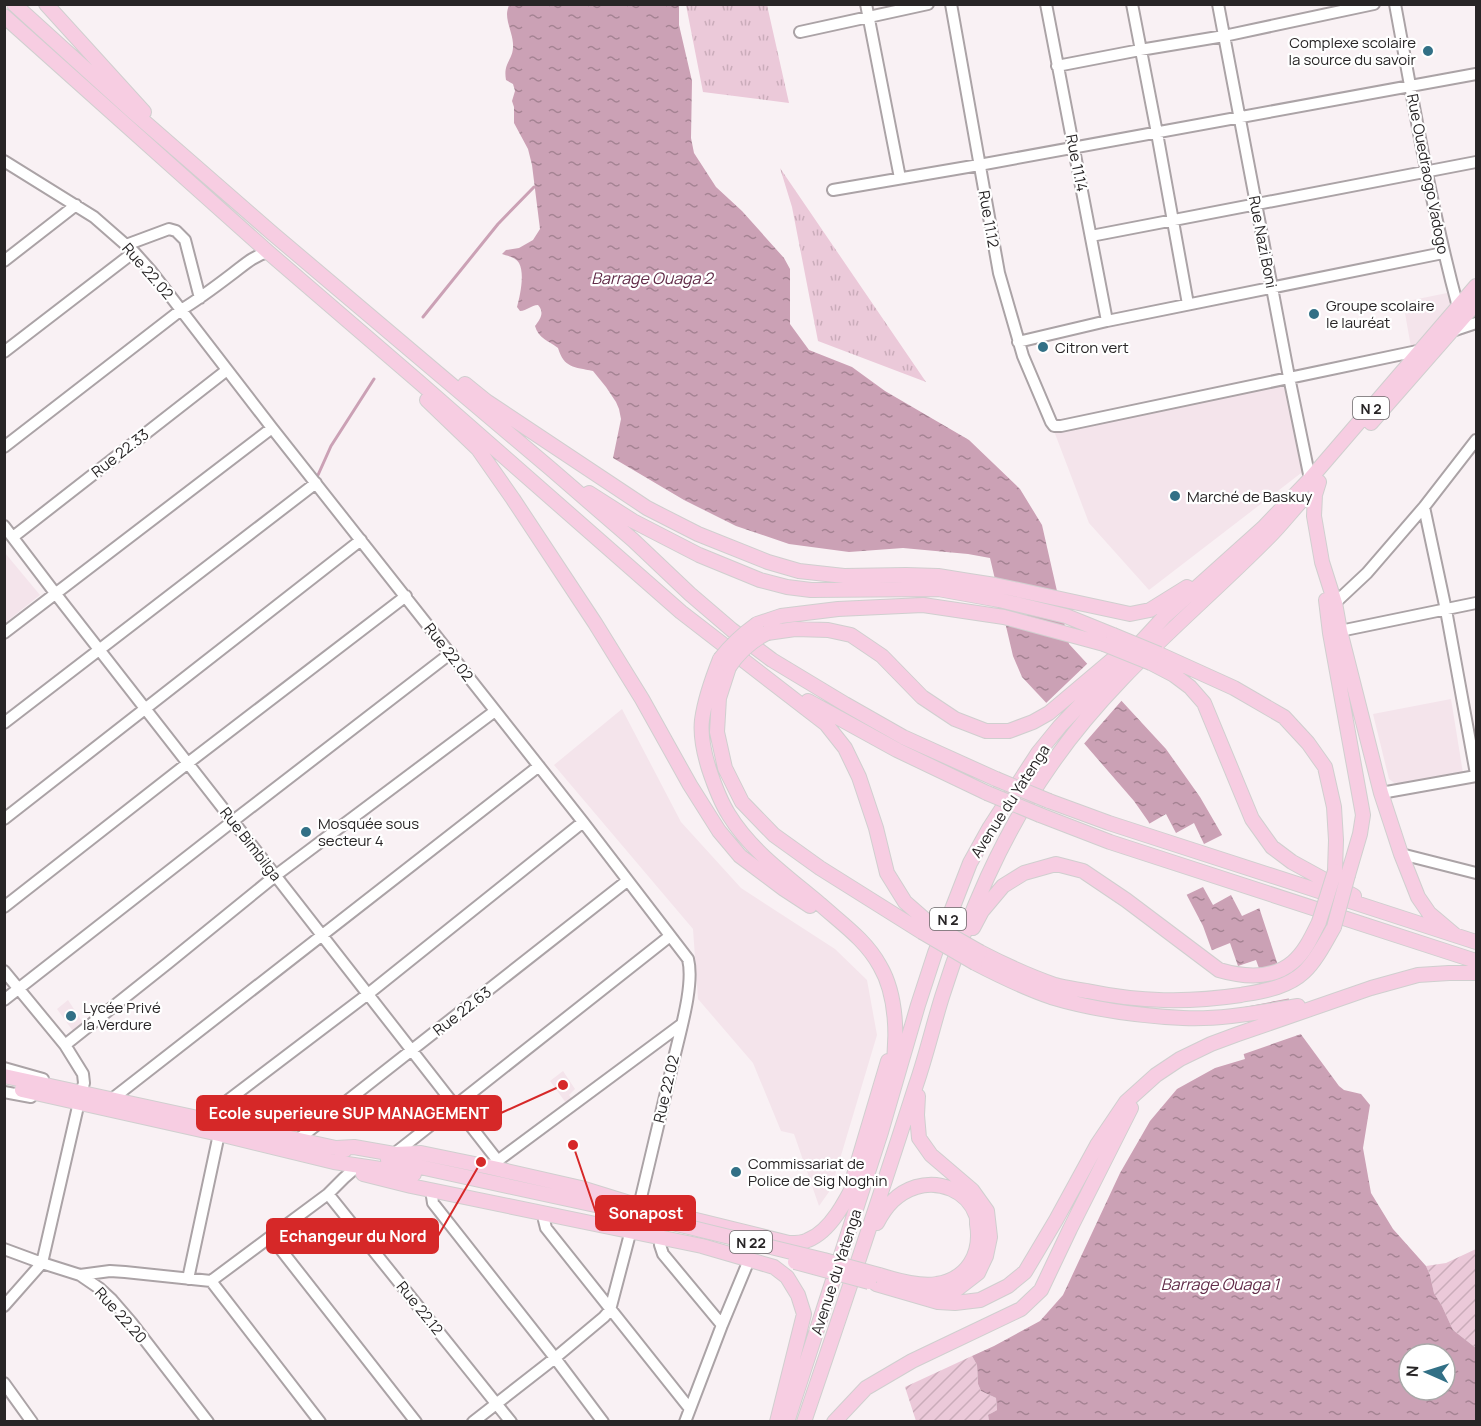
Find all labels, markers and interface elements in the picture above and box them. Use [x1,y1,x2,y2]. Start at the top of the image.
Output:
place label: Complexe scolaire la source du savoir [1289,32,1417,70]
marker: Complexe scolaire la source du savoir [1421,44,1435,58]
street label: Rue Ouedraogo Vadogo [1402,92,1454,256]
street label: Rue 11.14 [1061,133,1093,194]
street label: Rue 11.12 [974,189,1004,249]
street label: Rue Nazi Boni [1244,194,1282,290]
street label: Rue 22.02 [118,238,178,304]
water label: Barrage Ouaga 2 [591,267,715,289]
place label: Groupe scolaire le lauréat [1326,295,1435,333]
marker: Groupe scolaire le lauréat [1307,307,1321,321]
place label: Citron vert [1055,337,1129,358]
marker: Citron vert [1036,340,1050,354]
road number: N 2 [1353,397,1389,419]
street label: Rue 22.33 [87,424,153,482]
place label: Marché de Baskuy [1187,486,1313,507]
marker: Marché de Baskuy [1168,489,1182,503]
street label: Rue 22.02 [420,618,478,686]
street label: Avenue du Yatenga [966,740,1054,862]
street label: Rue Bimbilga [215,803,287,885]
place label: Mosquée sous secteur 4 [318,813,419,851]
marker: Mosquée sous secteur 4 [299,825,313,839]
road number: N 2 [930,908,966,930]
street label: Rue 22.63 [428,982,496,1040]
place label: Lycée Privé la Verdure [83,997,161,1035]
marker: Lycée Privé la Verdure [64,1009,78,1023]
street label: Rue 22.02 [648,1053,684,1125]
callout: Ecole superieure SUP MANAGEMENT [197,1096,501,1130]
text: Ecole superieure SUP MANAGEMENT [209,1102,489,1124]
place label: Commissariat de Police de Sig Noghin [748,1153,887,1191]
marker: Commissariat de Police de Sig Noghin [729,1165,743,1179]
callout: Sonapost [596,1196,695,1230]
text: Sonapost [609,1202,683,1224]
street label: Avenue du Yatenga [806,1206,866,1338]
callout: Echangeur du Nord [267,1219,438,1253]
text: Echangeur du Nord [279,1225,427,1247]
road number: N 22 [730,1231,772,1253]
water label: Barrage Ouaga 1 [1161,1273,1281,1295]
street label: Rue 22.12 [392,1277,448,1339]
street label: Rue 22.20 [90,1282,152,1348]
north arrow [1397,1342,1457,1402]
text: N [1401,1365,1423,1378]

